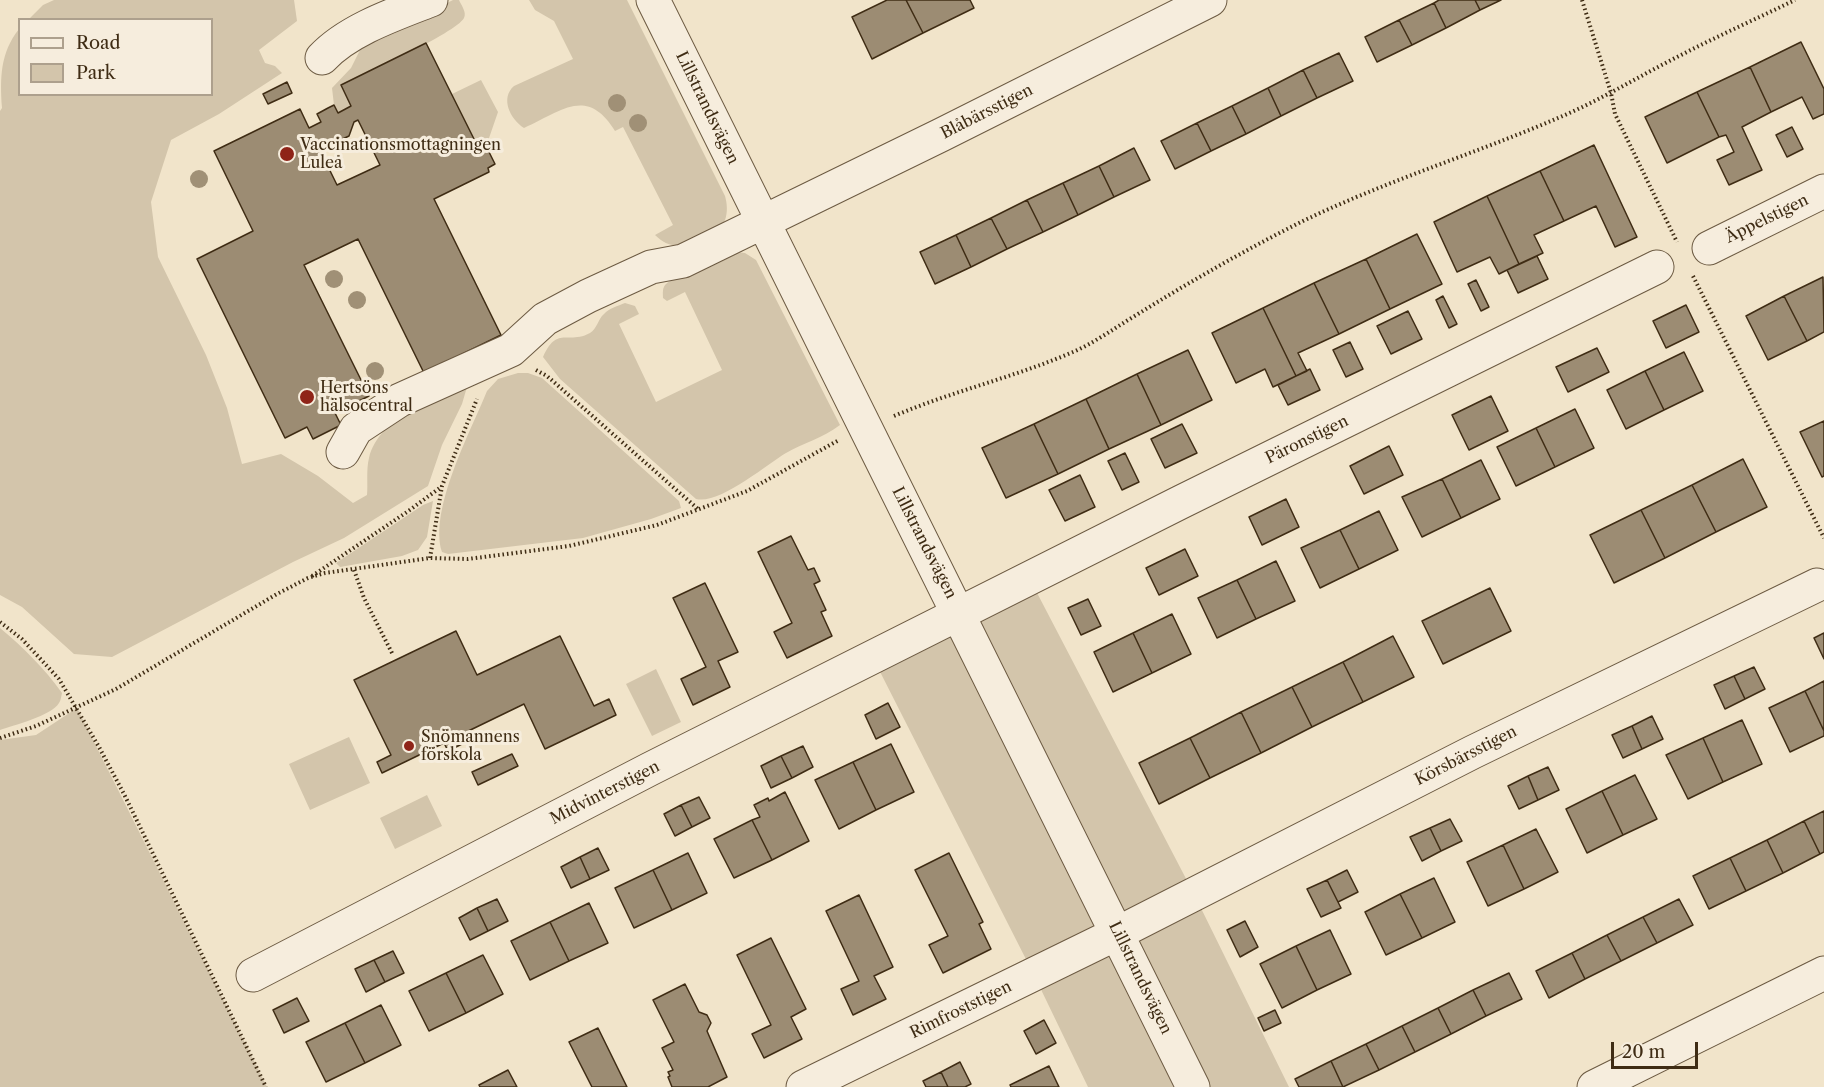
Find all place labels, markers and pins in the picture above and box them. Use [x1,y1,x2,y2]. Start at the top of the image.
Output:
place label: Vaccinationsmottagningen Luleå [300,135,501,173]
marker: Vaccinationsmottagningen Luleå [278,145,296,163]
place label: Hertsöns hälsocentral [320,378,413,416]
marker: Hertsöns hälsocentral [298,388,316,406]
place label: Snömannens förskola [421,727,520,765]
marker: Snömannens förskola [402,739,416,753]

